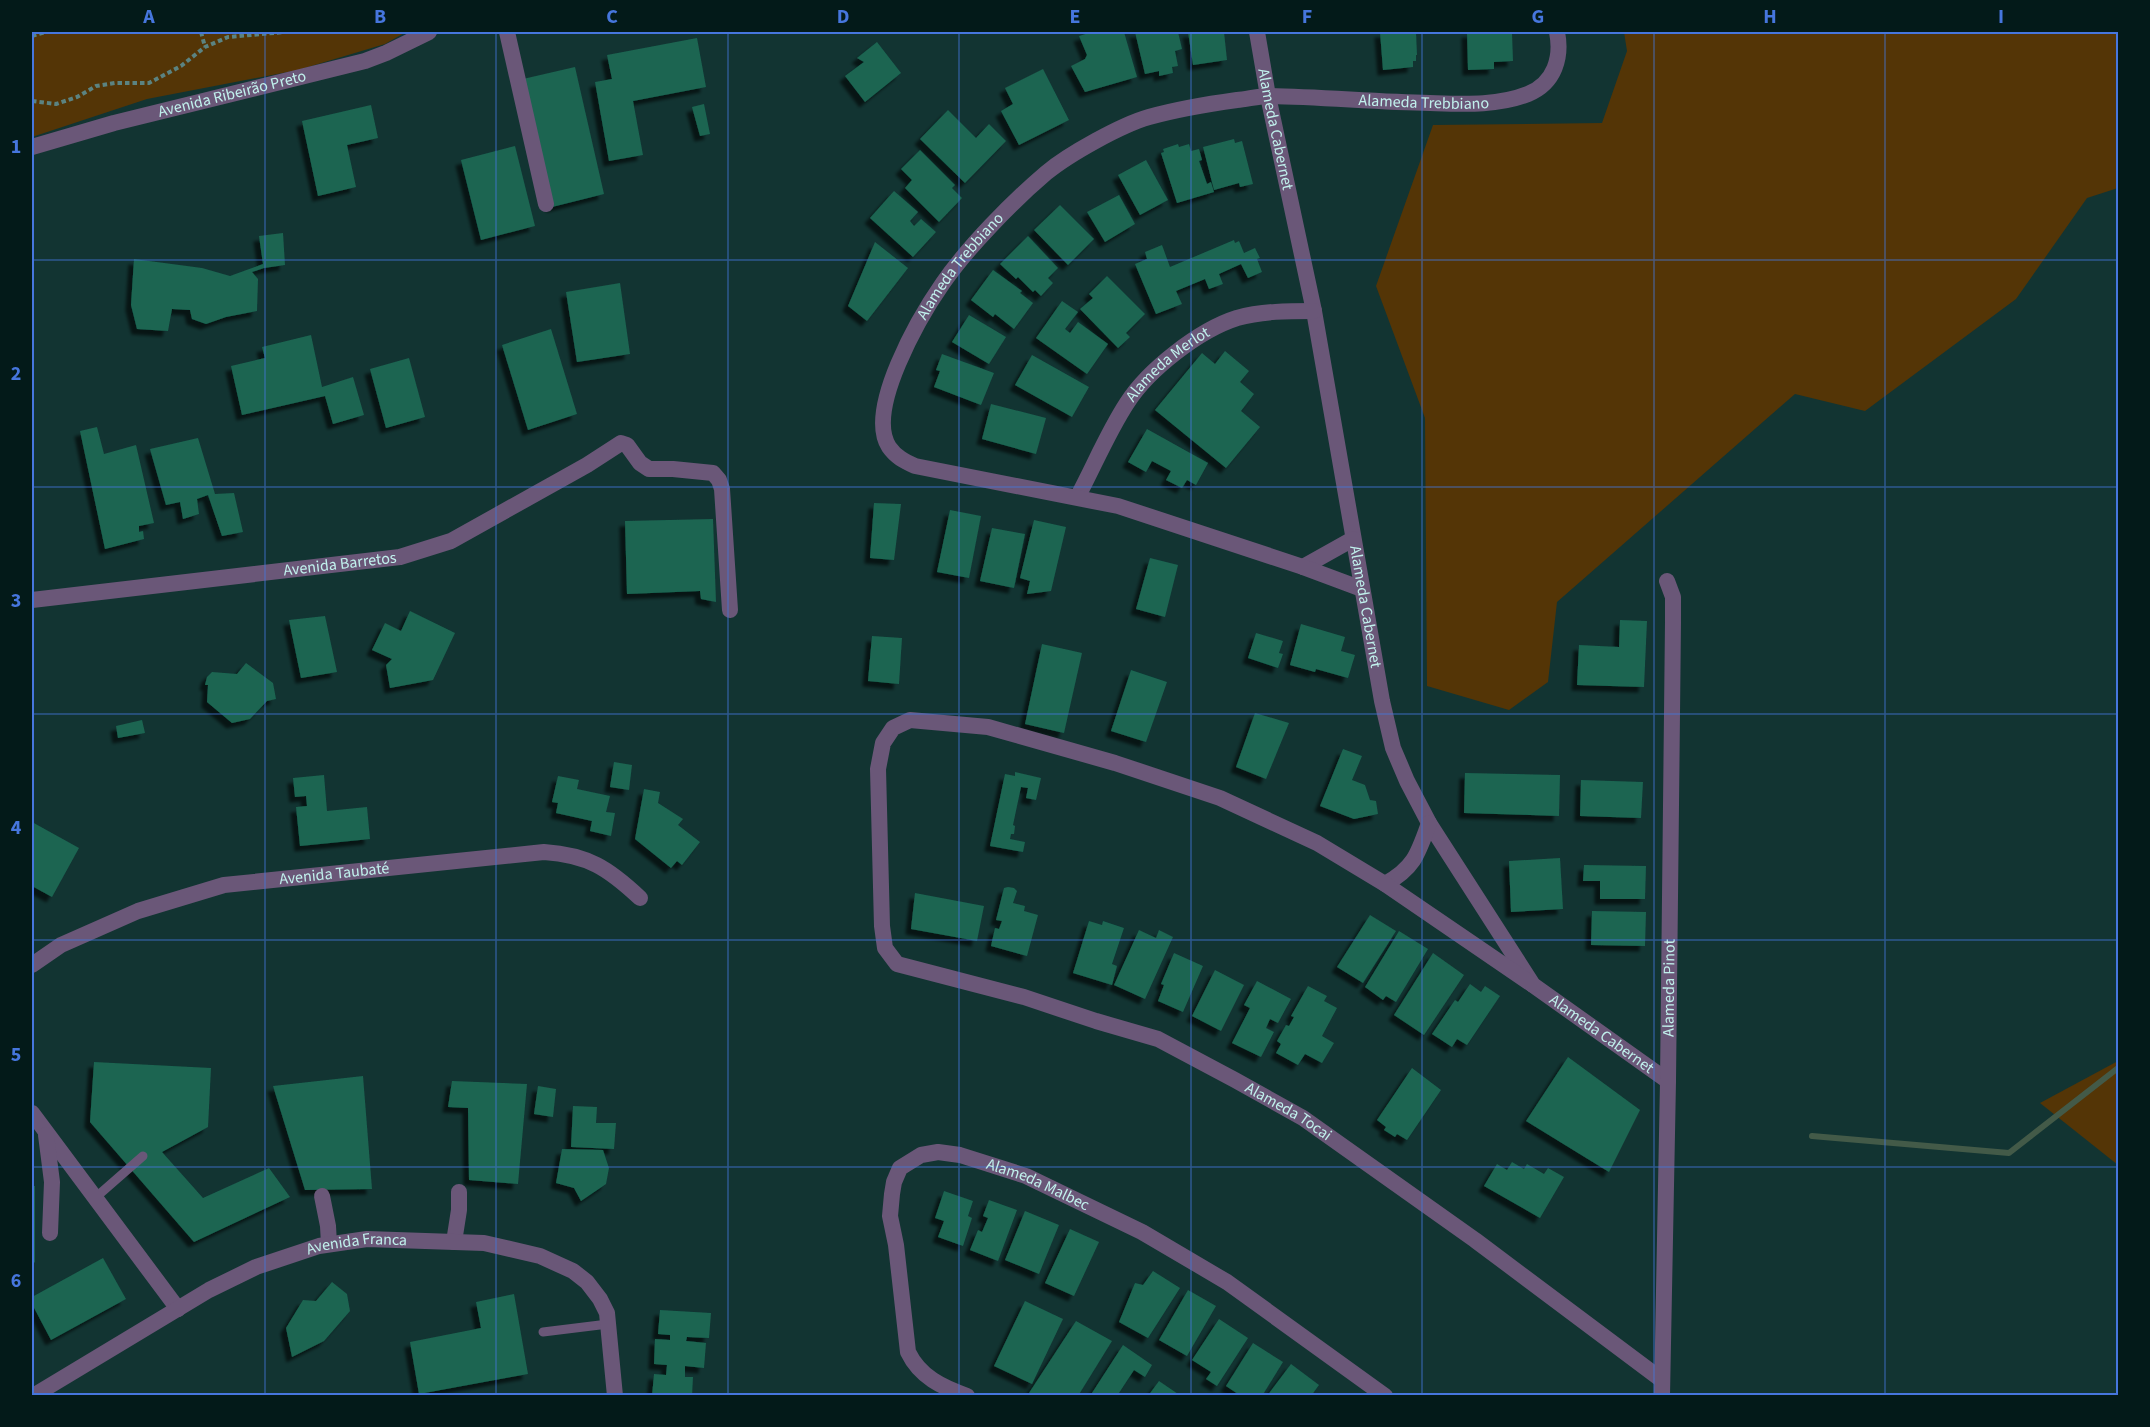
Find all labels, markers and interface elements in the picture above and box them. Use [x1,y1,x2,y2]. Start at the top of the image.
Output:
text: A [142,3,155,31]
text: B [374,3,386,31]
text: C [606,3,618,31]
text: D [837,3,849,31]
text: E [1070,3,1080,31]
text: F [1302,3,1312,31]
text: G [1532,3,1544,31]
text: H [1763,3,1777,31]
text: I [1998,3,2004,31]
street label: Avenida Ribeirão Preto [156,65,308,123]
street label: Alameda Cabernet [1252,67,1299,193]
street label: Alameda Trebbiano [1358,89,1490,115]
text: 1 [11,133,21,161]
street label: Alameda Trebbiano [911,208,1009,324]
street label: Alameda Merlot [1120,321,1214,406]
text: 2 [11,360,21,388]
street label: Alameda Cabernet [1344,544,1387,670]
street label: Avenida Barretos [282,546,398,582]
text: 3 [11,587,21,615]
text: 4 [11,814,22,842]
street label: Avenida Taubaté [278,857,390,890]
street label: Alameda Pinot [1657,938,1681,1037]
street label: Alameda Cabernet [1545,989,1659,1079]
text: 5 [11,1041,21,1069]
street label: Alameda Tocai [1241,1077,1336,1146]
street label: Alameda Malbec [984,1153,1093,1216]
street label: Avenida Franca [303,1228,407,1261]
text: 6 [11,1267,21,1295]

